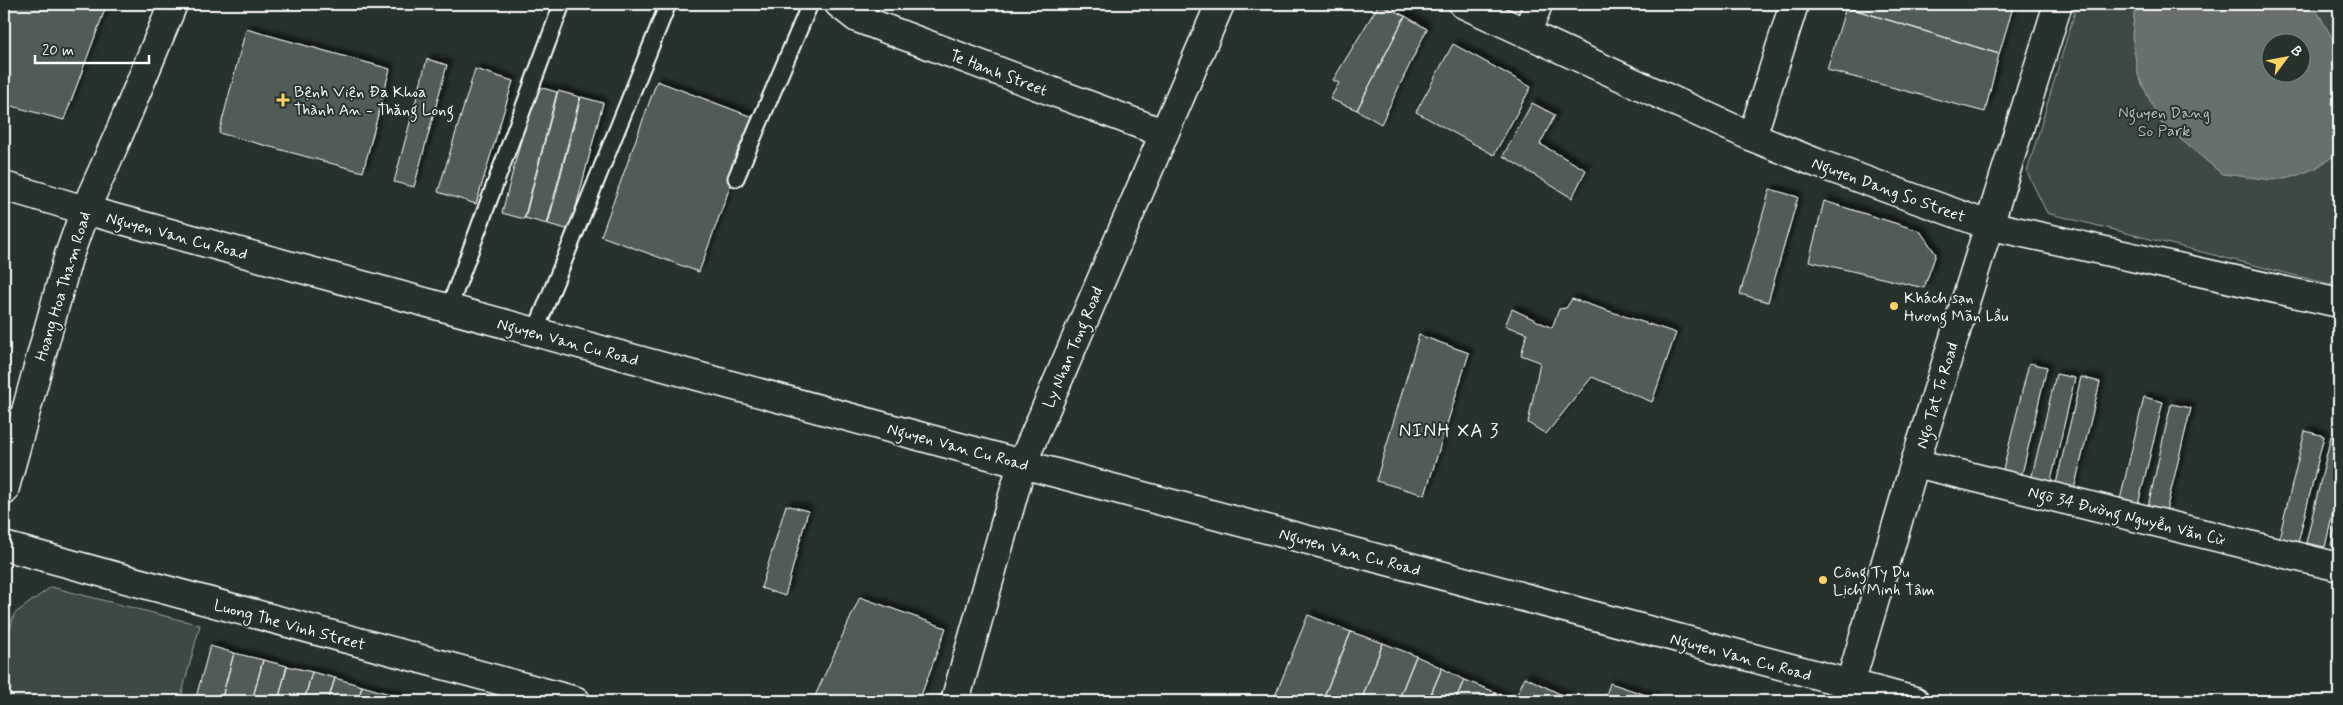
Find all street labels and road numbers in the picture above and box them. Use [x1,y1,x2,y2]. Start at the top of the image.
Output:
street label: Te Hanh Street [947,45,1050,102]
street label: Nguyen Dang So Street [1808,153,1969,229]
street label: Nguyen Van Cu Road [103,207,250,266]
street label: Hoang Hoa Tham Road [31,209,97,364]
street label: Ly Nhan Tong Road [1038,284,1109,412]
street label: Nguyen Van Cu Road [494,313,641,372]
street label: Ngo Tat To Road [1911,340,1965,451]
street label: Nguyen Van Cu Road [884,418,1031,477]
street label: Ngõ 34 Đường Nguyễn Văn Cừ [2026,482,2227,552]
street label: Nguyen Van Cu Road [1276,523,1423,582]
street label: Luong The Vinh Street [211,595,368,657]
street label: Nguyen Van Cu Road [1667,628,1814,687]

